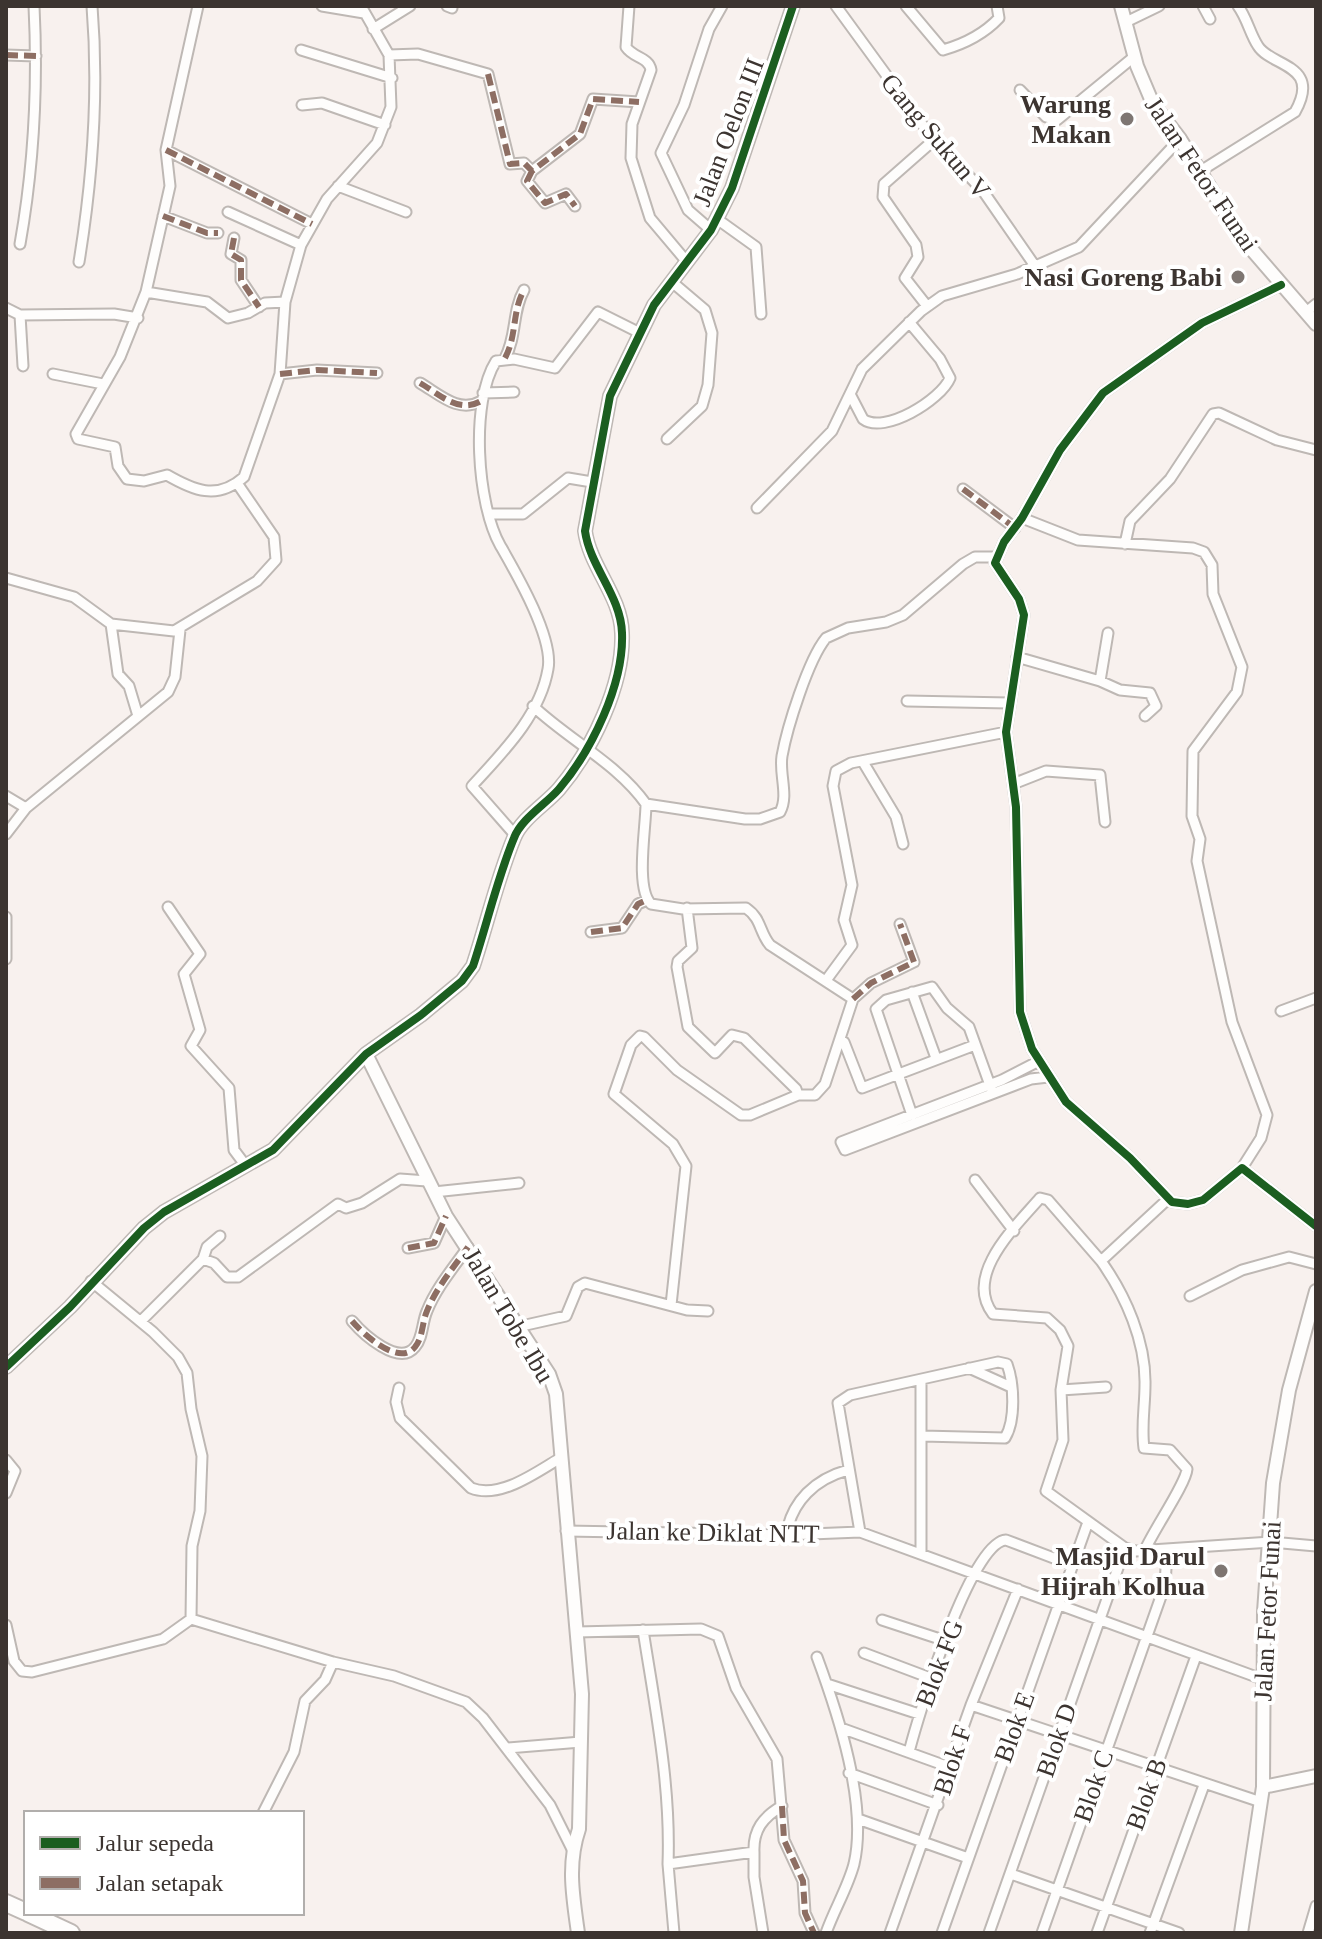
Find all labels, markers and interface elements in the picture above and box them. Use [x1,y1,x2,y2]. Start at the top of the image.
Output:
street label: Jalan Oelon III [687,54,770,210]
street label: Gang Sukun V [875,68,996,205]
place label: Warung Makan [1020,90,1112,149]
street label: Jalan Fetor Funai [1139,91,1264,257]
marker: Warung Makan [1118,110,1136,128]
place label: Nasi Goreng Babi [1025,263,1222,292]
marker: Nasi Goreng Babi [1229,268,1247,286]
street label: Jalan Tobe Ibu [457,1243,560,1388]
street label: Jalan ke Diklat NTT [606,1516,820,1549]
street label: Jalan Fetor Funai [1248,1520,1287,1702]
place label: Masjid Darul Hijrah Kolhua [1041,1542,1205,1601]
marker: Masjid Darul Hijrah Kolhua [1212,1562,1230,1580]
street label: Blok FG [910,1616,969,1711]
street label: Blok E [988,1688,1041,1766]
street label: Blok D [1030,1700,1083,1781]
street label: Blok F [928,1722,977,1799]
street label: Blok C [1068,1746,1119,1826]
street label: Blok B [1120,1754,1173,1834]
legend [24,1811,304,1915]
text: Jalur sepeda [96,1830,214,1856]
text: Jalan setapak [96,1870,223,1896]

